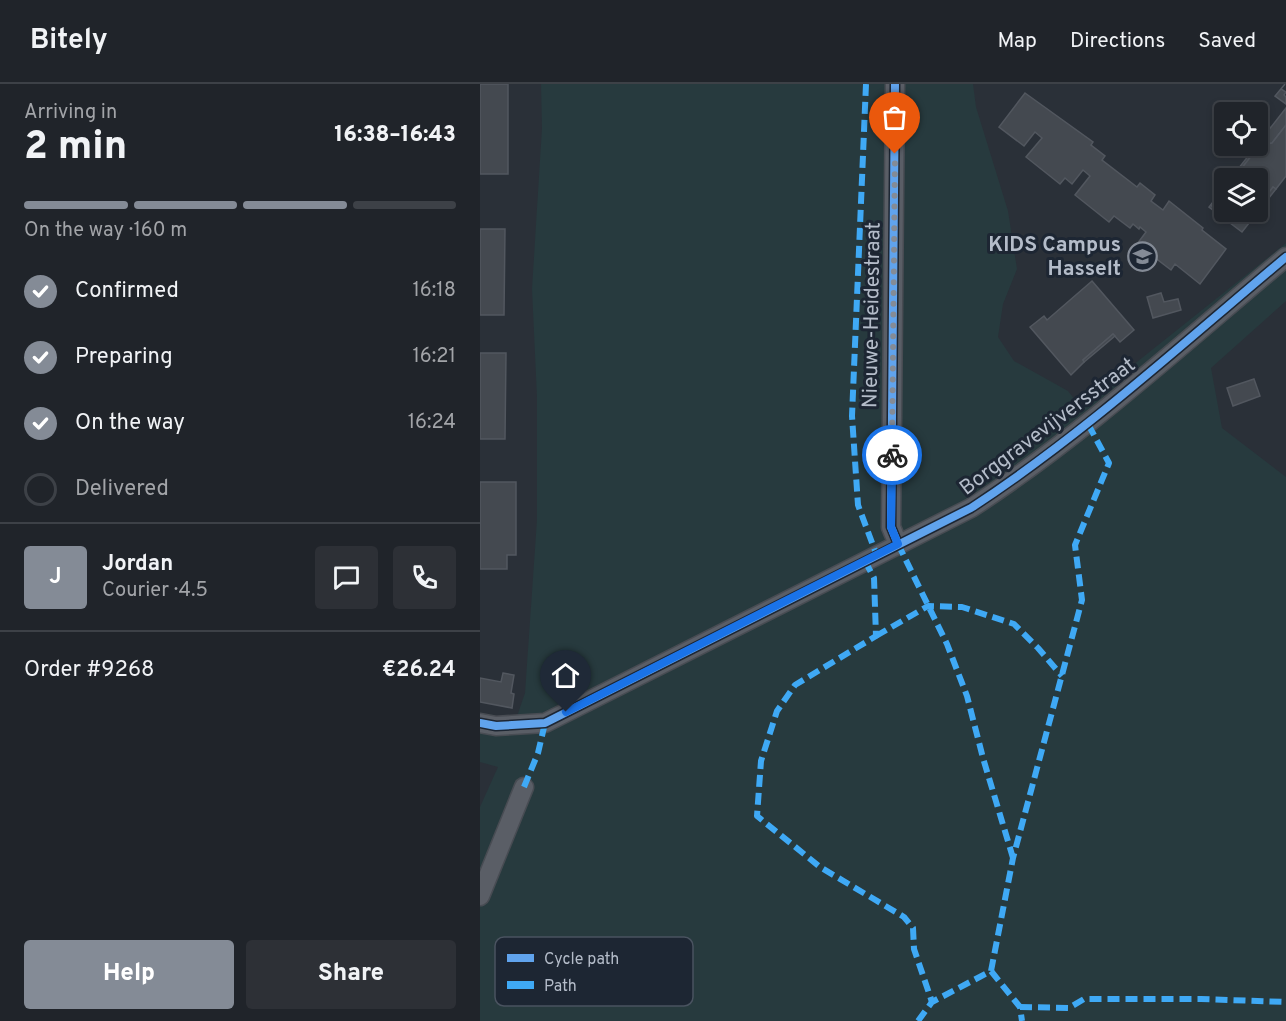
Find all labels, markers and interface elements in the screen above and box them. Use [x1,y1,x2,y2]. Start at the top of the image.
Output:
text: Bitely [30,23,108,59]
text: Map [997,28,1037,55]
text: Directions [1070,28,1165,55]
text: Saved [1198,28,1256,55]
pin [869,92,920,154]
text: Arriving in [24,100,117,126]
icon: bag [878,101,911,134]
map controls [1214,102,1268,222]
button: locate [1214,102,1268,156]
text: 16:38–16:43 [334,122,456,149]
text: 2 min [24,124,127,173]
button: layers [1214,168,1268,222]
text: On the way · 160 m [24,218,187,244]
street label: Nieuwe-Heidestraat [857,222,888,408]
place label: KIDS Campus Hasselt [988,232,1121,283]
school or university icon: KIDS Campus Hasselt [1126,240,1158,272]
icon: check [24,275,57,308]
text: Confirmed [75,278,179,305]
text: 16:18 [412,278,456,304]
icon: check [24,341,57,374]
text: Preparing [75,344,173,371]
text: 16:21 [412,344,456,370]
street label: Borggravevijversstraat [955,352,1141,502]
icon: check [24,407,57,440]
text: On the way [75,410,185,437]
text: 16:24 [408,410,456,436]
courier [862,425,922,485]
icon: bike [876,439,909,472]
text: Delivered [75,476,169,503]
button: chat [315,546,378,609]
button: phone [393,546,456,609]
text: Jordan [102,551,173,578]
text: J [49,564,62,591]
text: Courier · 4.5 [102,578,208,604]
pin [540,650,591,712]
text: Order #9268 [24,657,155,684]
text: €26.24 [382,657,456,684]
icon: home [549,659,582,692]
legend [495,937,693,1006]
button: Help [24,940,234,1009]
button: Share [246,940,456,1009]
text: Cycle path [544,950,619,970]
text: Path [544,977,577,997]

